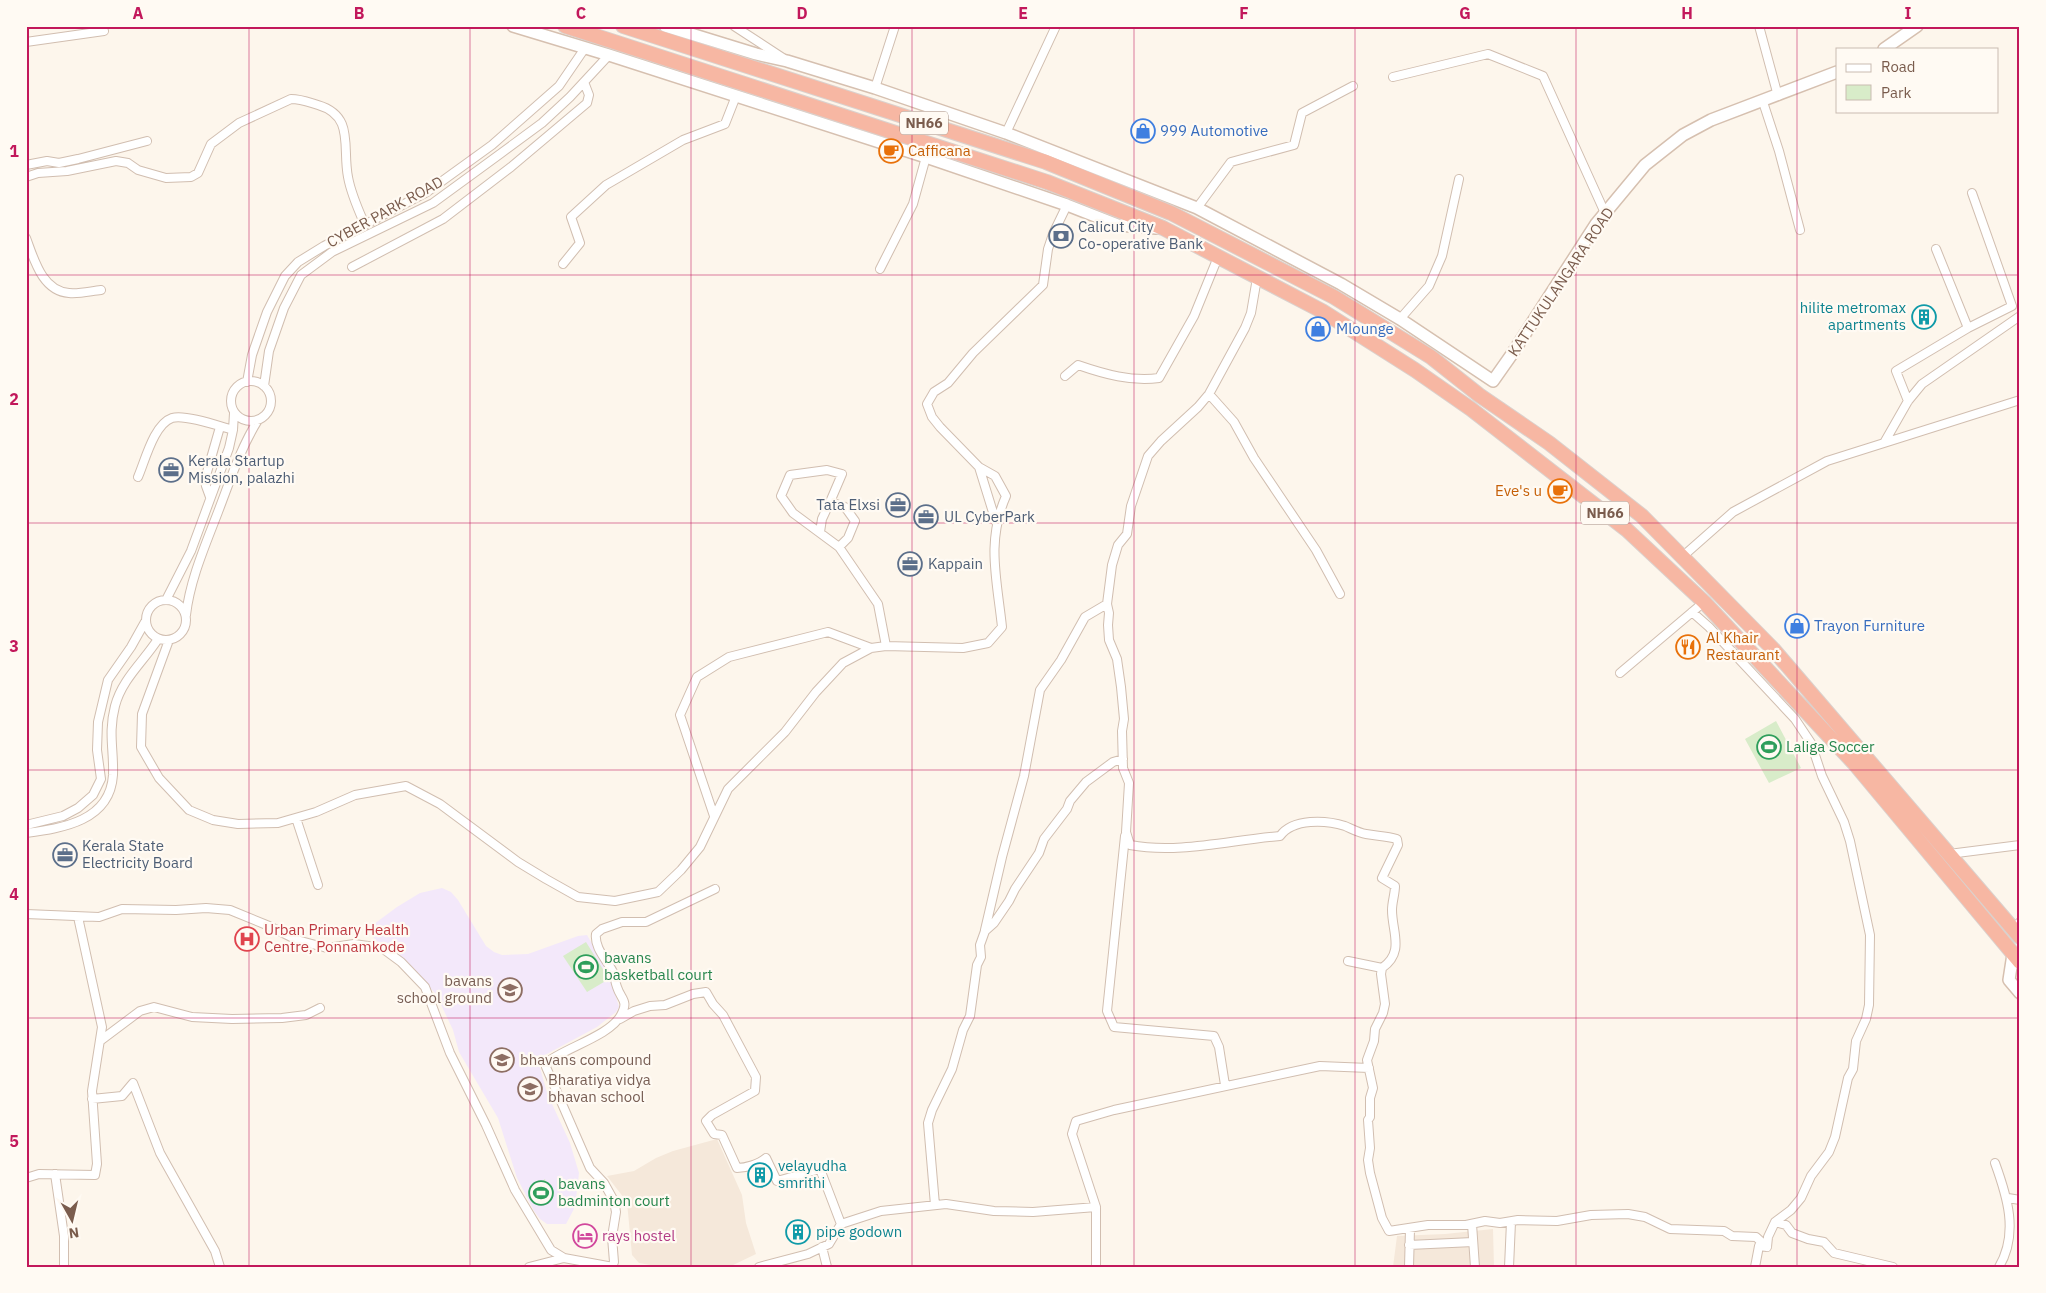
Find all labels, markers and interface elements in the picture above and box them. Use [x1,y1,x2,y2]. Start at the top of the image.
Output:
text: A [133,3,144,23]
text: B [354,3,365,23]
text: C [576,3,586,23]
text: D [796,3,808,23]
text: E [1018,3,1028,23]
text: F [1239,3,1249,23]
text: G [1459,3,1471,23]
text: H [1681,3,1693,23]
text: I [1905,3,1912,23]
legend [1836,48,1998,112]
text: Road [1881,57,1916,76]
text: Park [1881,83,1911,102]
road number: NH66 [900,112,948,134]
shop icon: 999 Automotive [1130,118,1156,144]
place label: 999 Automotive [1160,121,1268,140]
cafe icon: Cafficana [878,138,904,164]
text: 1 [9,141,19,161]
place label: Cafficana [908,141,971,160]
street label: CYBER PARK ROAD [323,172,446,251]
street label: KATTUKULANGARA ROAD [1504,204,1618,360]
place label: Calicut City Co-operative Bank [1078,217,1203,253]
bank icon: Calicut City Co-operative Bank [1048,223,1074,249]
place label: hilite metromax apartments [1800,298,1906,334]
building icon: hilite metromax apartments [1911,304,1937,330]
shop icon: Mlounge [1305,316,1331,342]
place label: Mlounge [1336,319,1394,338]
text: 2 [9,389,19,409]
place label: Kerala Startup Mission, palazhi [188,451,295,487]
office icon: Kerala Startup Mission, palazhi [158,457,184,483]
cafe icon: Eve's u [1547,478,1573,504]
place label: Eve's u [1495,481,1542,500]
office icon: Tata Elxsi [885,492,911,518]
place label: Tata Elxsi [816,495,880,514]
road number: NH66 [1581,502,1629,524]
office icon: UL CyberPark [913,504,939,530]
place label: UL CyberPark [944,507,1035,526]
office icon: Kappain [897,551,923,577]
place label: Kappain [928,554,983,573]
shop icon: Trayon Furniture [1784,613,1810,639]
place label: Trayon Furniture [1814,616,1925,635]
place label: Al Khair Restaurant [1706,628,1780,664]
restaurant icon: Al Khair Restaurant [1675,634,1701,660]
text: 3 [9,636,19,656]
sports icon: Laliga Soccer [1756,734,1782,760]
place label: Laliga Soccer [1786,737,1875,756]
place label: Kerala State Electricity Board [82,836,193,872]
office icon: Kerala State Electricity Board [52,842,78,868]
text: 4 [9,884,19,904]
place label: Urban Primary Health Centre, Ponnamkode [264,920,409,956]
hospital icon: Urban Primary Health Centre, Ponnamkode [234,926,260,952]
place label: bavans basketball court [604,948,713,984]
sports icon: bavans basketball court [573,954,599,980]
place label: bavans school ground [397,971,492,1007]
school or university icon: bavans school ground [497,977,523,1003]
school or university icon: bhavans compound [489,1047,515,1073]
place label: bhavans compound [520,1050,652,1069]
place label: Bharatiya vidya bhavan school [548,1070,651,1106]
school or university icon: Bharatiya vidya bhavan school [517,1076,543,1102]
text: 5 [9,1131,19,1151]
place label: velayudha smrithi [778,1156,847,1192]
building icon: velayudha smrithi [747,1162,773,1188]
place label: bavans badminton court [558,1174,670,1210]
sports icon: bavans badminton court [528,1180,554,1206]
north arrow [48,1196,98,1246]
building icon: pipe godown [785,1219,811,1245]
place label: pipe godown [816,1222,902,1241]
text: N [68,1223,80,1242]
hotel icon: rays hostel [572,1223,598,1249]
place label: rays hostel [602,1226,675,1245]

